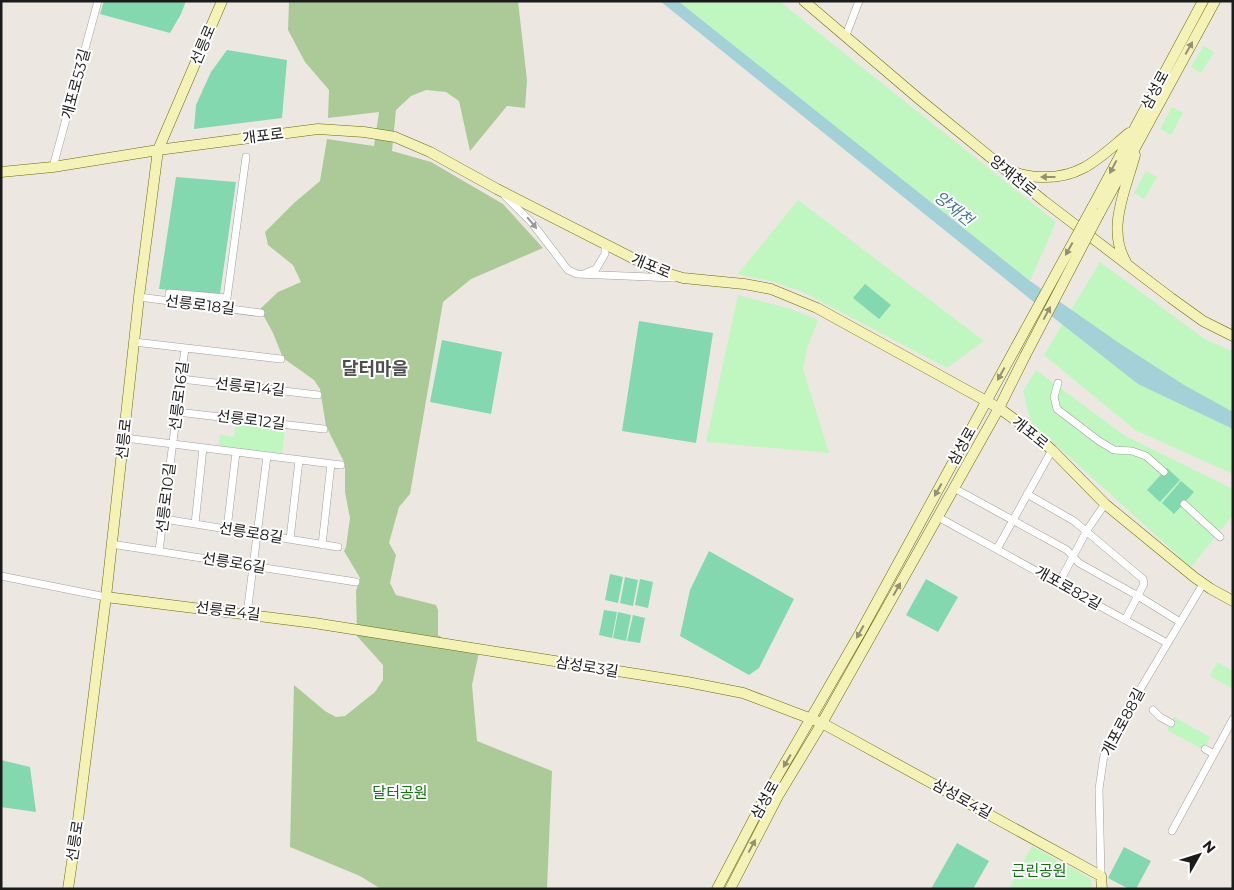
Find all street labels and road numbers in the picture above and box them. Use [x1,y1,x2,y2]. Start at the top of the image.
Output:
street label: 선릉로 [186,22,219,68]
street label: 개포로53길 [57,47,94,121]
street label: 삼성로 [1136,67,1173,113]
street label: 개포로 [241,124,285,147]
street label: 양재천로 [986,151,1041,200]
street label: 개포로 [628,249,674,282]
street label: 선릉로18길 [164,291,236,318]
street label: 선릉로16길 [165,360,192,432]
street label: 선릉로14길 [214,373,286,400]
street label: 선릉로12길 [216,406,287,433]
street label: 개포로 [1008,412,1052,453]
street label: 선릉로 [112,417,135,461]
street label: 삼성로 [943,423,980,468]
street label: 선릉로10길 [152,462,179,534]
street label: 선릉로8길 [218,518,285,547]
street label: 선릉로6길 [201,548,267,577]
street label: 개포로82길 [1032,561,1105,614]
street label: 선릉로4길 [195,597,262,624]
street label: 삼성로3길 [554,652,620,681]
street label: 개포로88길 [1097,684,1148,759]
street label: 삼성로4길 [929,774,995,823]
street label: 삼성로 [746,777,783,822]
street label: 선릉로 [62,819,87,863]

